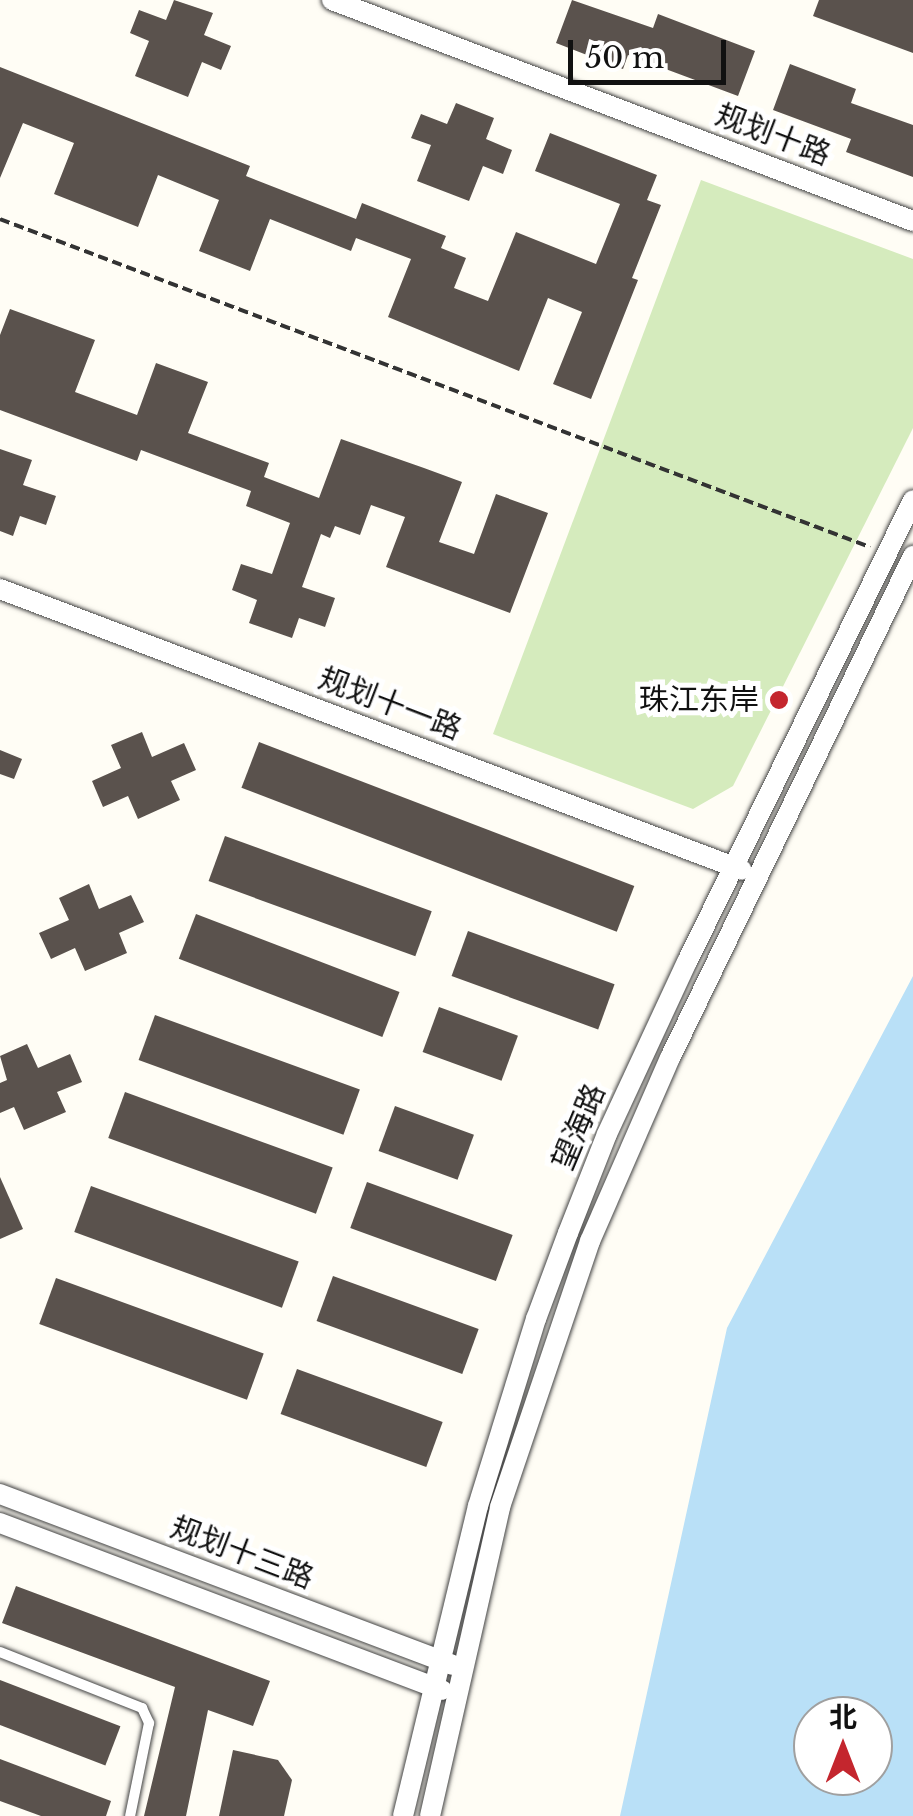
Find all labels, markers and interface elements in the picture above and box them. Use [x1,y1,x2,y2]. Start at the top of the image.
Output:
scale bar [573,20,730,82]
text: 50 m [585,39,664,76]
street label: 规划十路 [711,97,835,173]
street label: 规划十一路 [314,660,466,748]
place label: 珠江东岸 [639,682,759,718]
marker: 珠江东岸 [768,689,790,711]
street label: 望海路 [545,1079,613,1175]
street label: 规划十三路 [166,1509,318,1597]
north arrow [793,1696,893,1796]
text: 北 [829,1700,857,1735]

